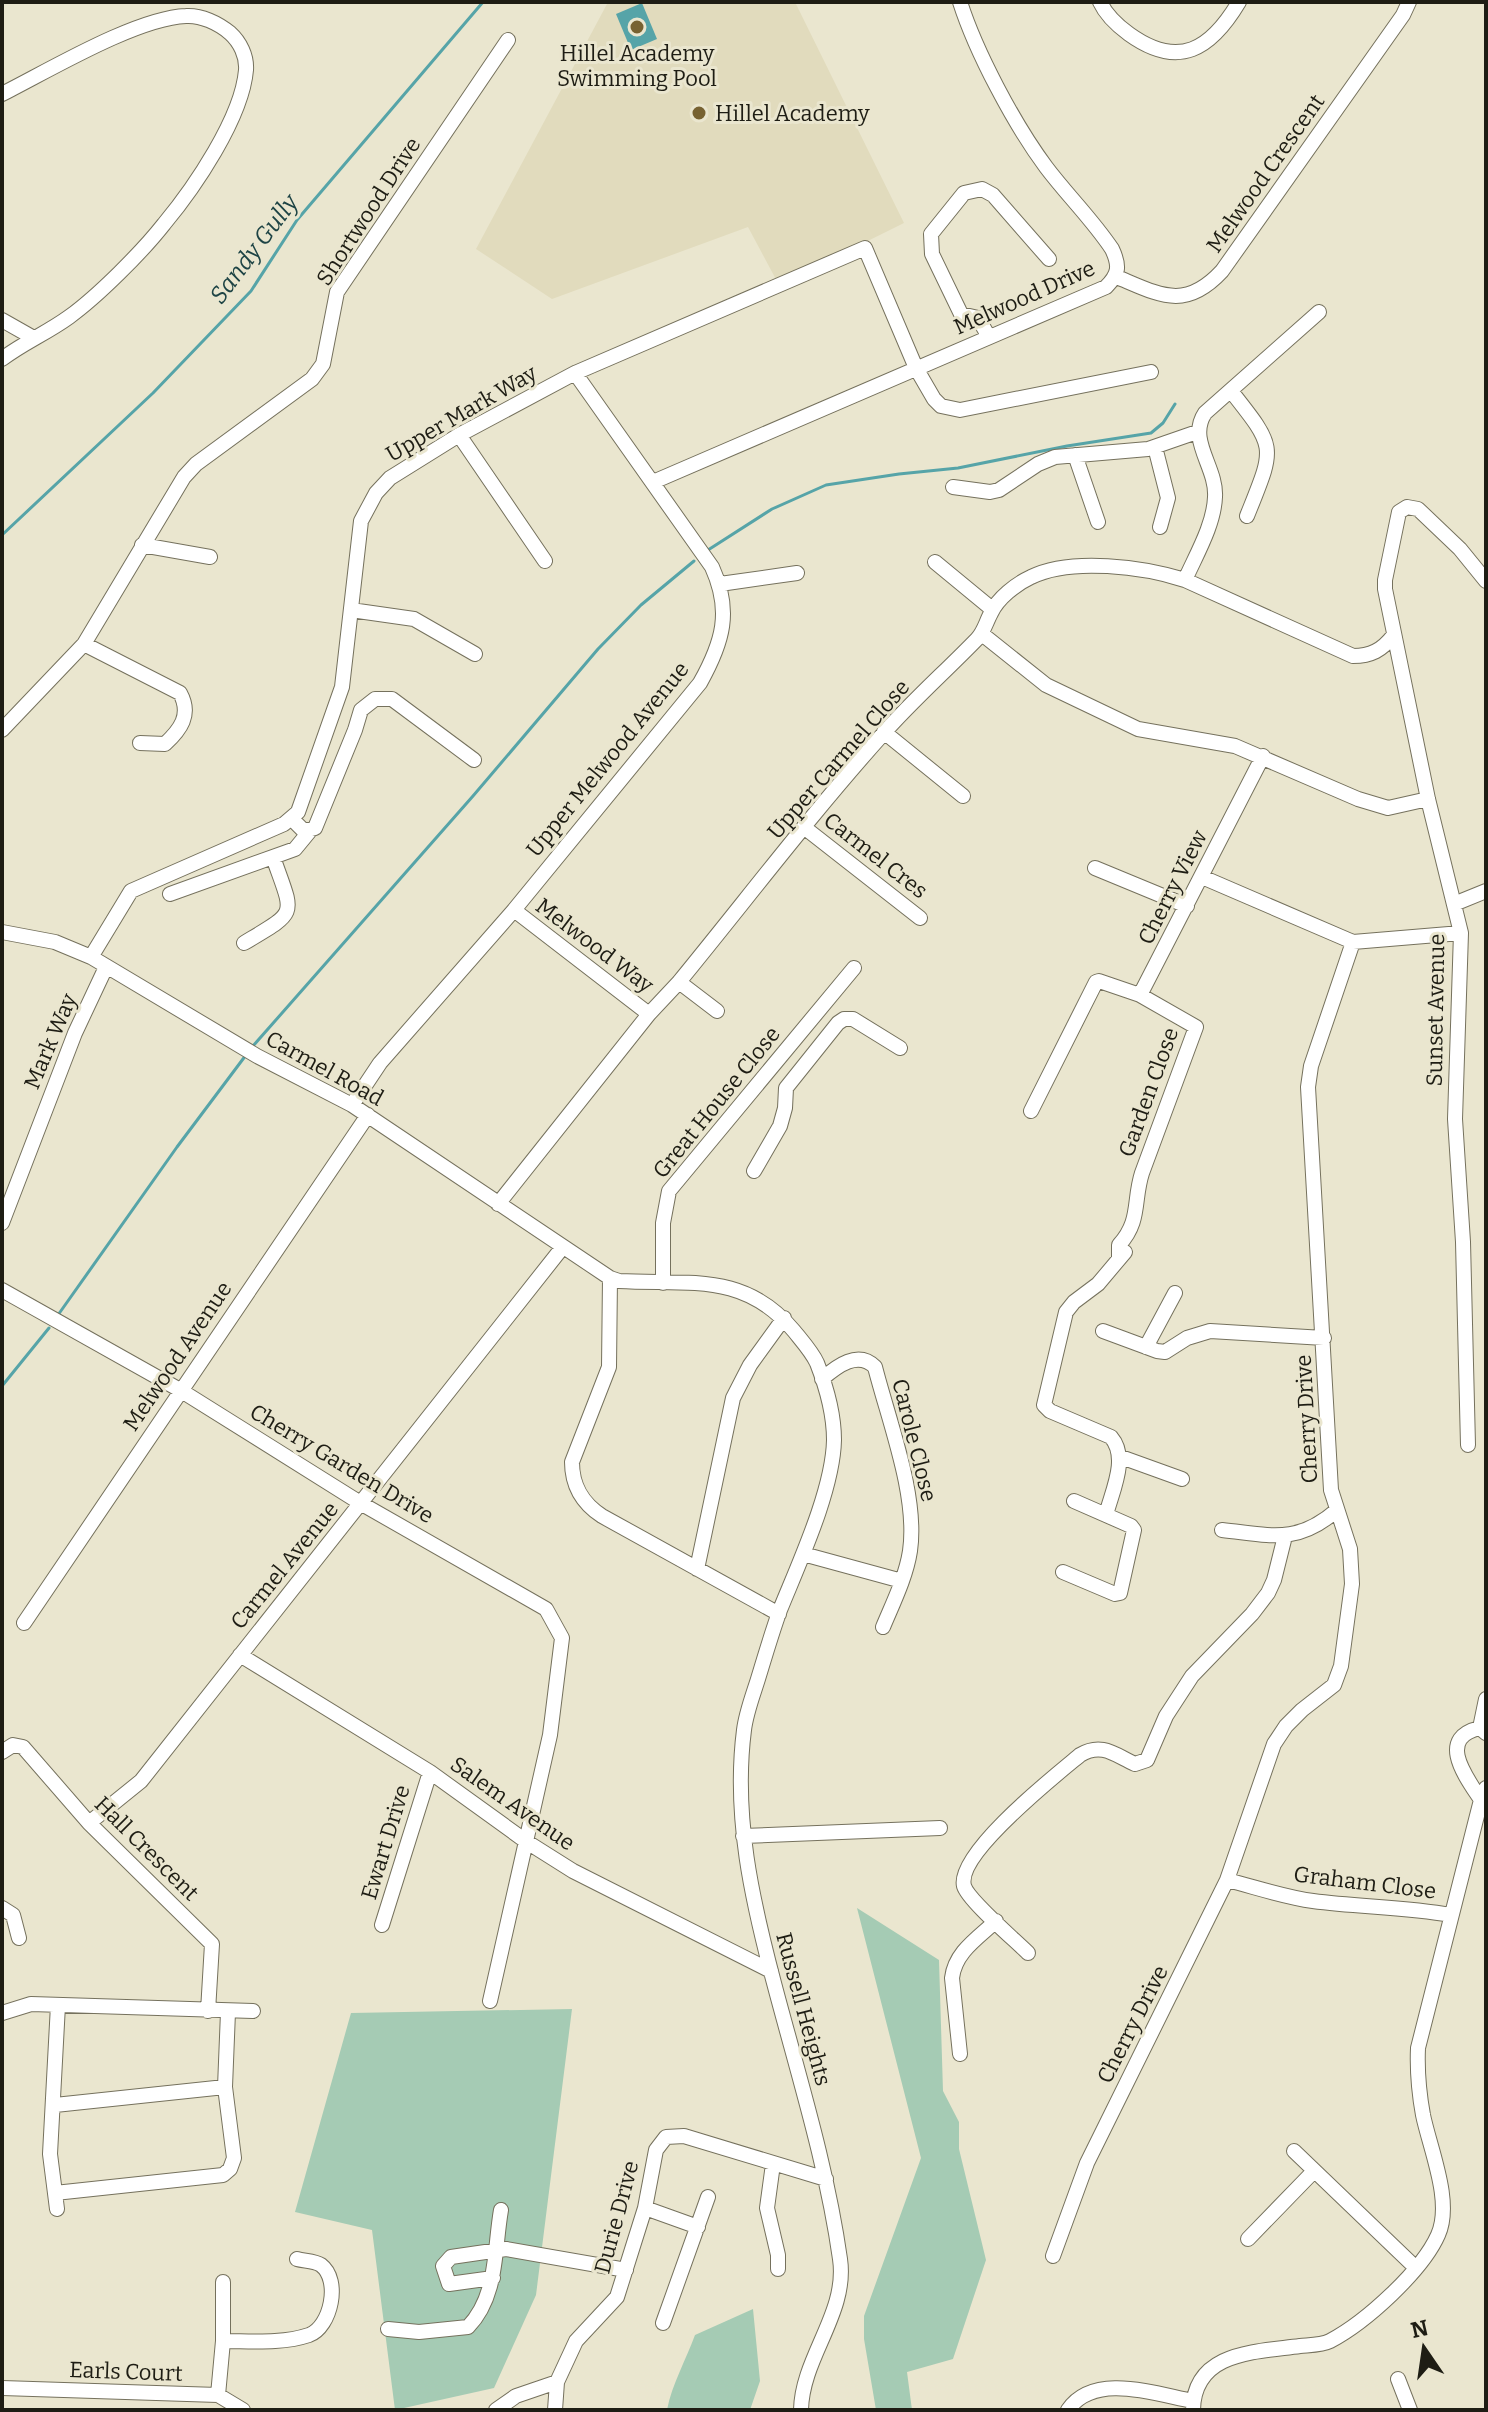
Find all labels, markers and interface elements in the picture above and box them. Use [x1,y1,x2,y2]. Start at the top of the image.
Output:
marker: Hillel Academy Swimming Pool [628,18,646,36]
place label: Hillel Academy Swimming Pool [557,40,717,92]
street label: Melwood Crescent [1201,89,1330,258]
place label: Hillel Academy [715,100,870,127]
marker: Hillel Academy [690,104,708,122]
street label: Shortwood Drive [310,132,426,290]
water label: Sandy Gully [204,188,305,309]
street label: Melwood Drive [950,254,1099,341]
street label: Upper Mark Way [381,359,542,468]
street label: Upper Melwood Avenue [520,656,694,862]
street label: Upper Carmel Close [762,674,915,845]
street label: Carmel Cres [818,806,933,904]
street label: Cherry View [1132,825,1213,949]
street label: Melwood Way [530,892,659,999]
street label: Sunset Avenue [1421,933,1450,1087]
street label: Mark Way [18,989,83,1093]
street label: Great House Close [647,1021,786,1184]
street label: Garden Close [1113,1024,1184,1161]
street label: Carmel Road [261,1025,388,1112]
street label: Melwood Avenue [117,1276,237,1436]
street label: Cherry Drive [1290,1354,1323,1484]
street label: Carole Close [886,1376,943,1504]
street label: Cherry Garden Drive [245,1398,439,1529]
street label: Carmel Avenue [225,1496,344,1635]
street label: Salem Avenue [445,1751,580,1856]
street label: Ewart Drive [355,1782,416,1903]
street label: Hall Crescent [89,1791,204,1906]
street label: Graham Close [1292,1860,1438,1905]
street label: Russell Heights [770,1930,837,2089]
street label: Cherry Drive [1091,1961,1174,2088]
street label: Durie Drive [588,2158,645,2277]
north arrow [1384,2308,1464,2388]
text: N [1408,2314,1431,2344]
street label: Earls Court [69,2356,183,2387]

